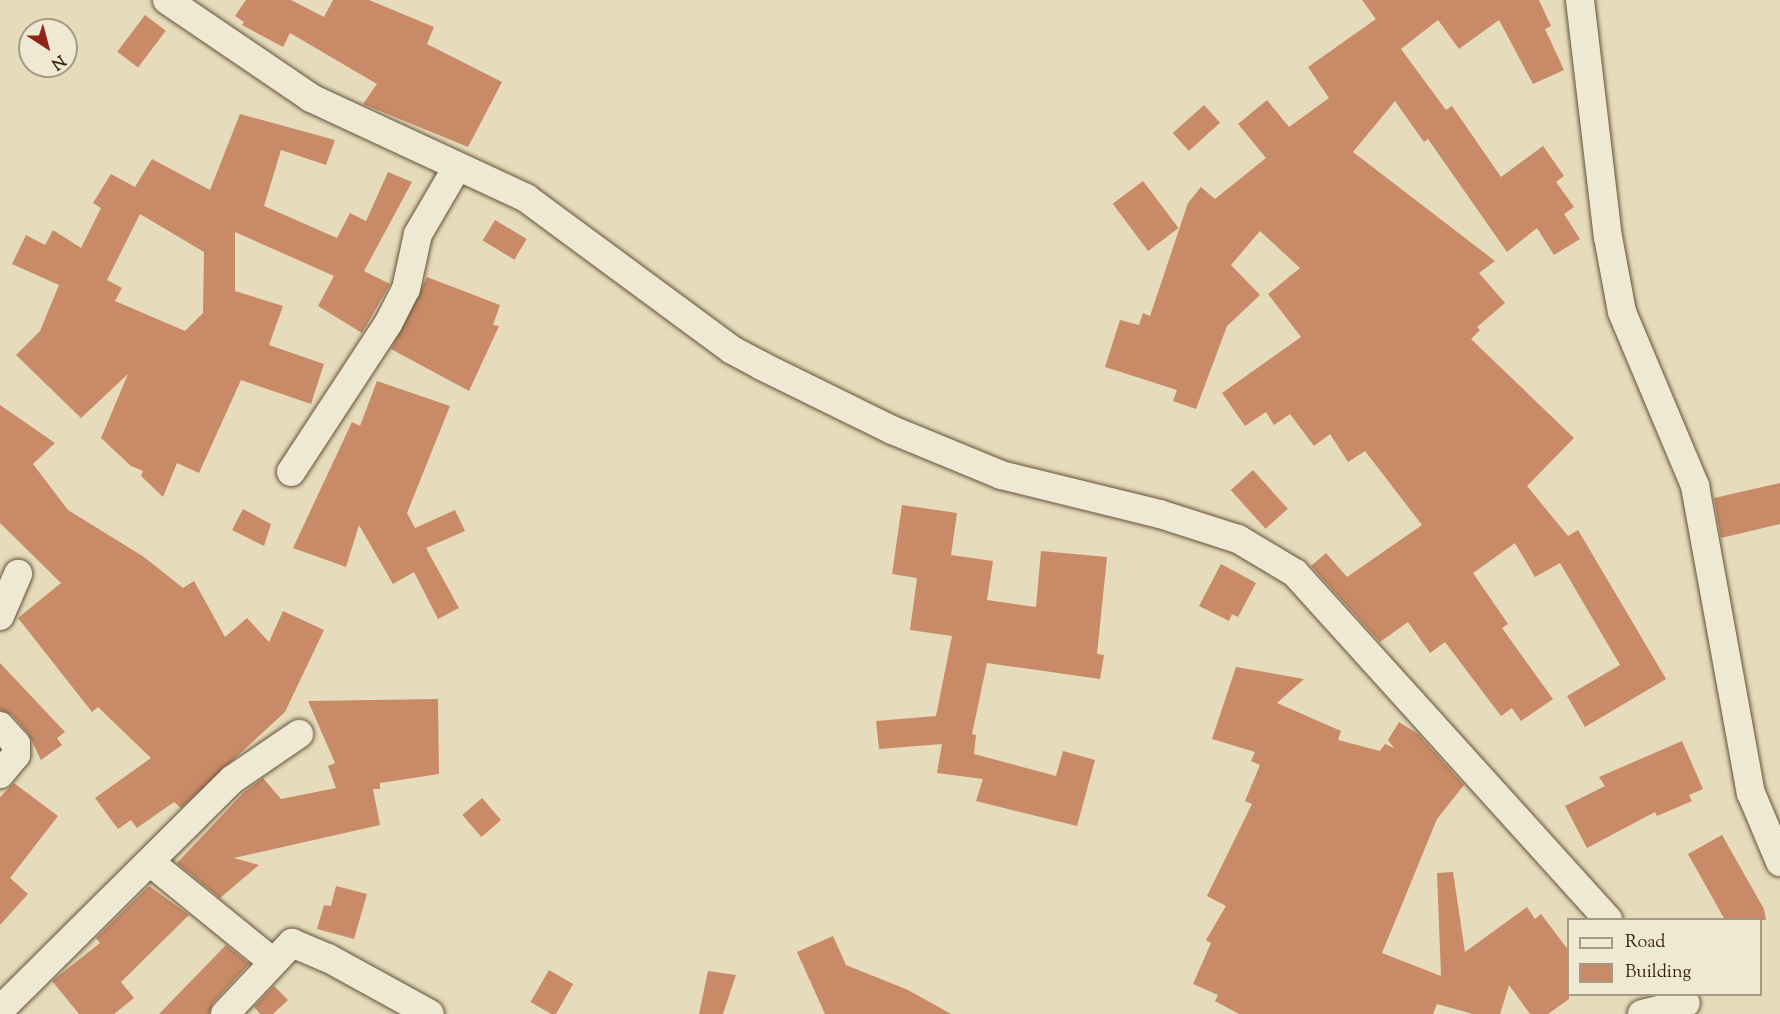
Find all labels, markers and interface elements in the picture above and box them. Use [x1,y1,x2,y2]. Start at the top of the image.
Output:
north arrow [18,18,78,78]
text: N [46,48,70,74]
legend [1567,918,1762,996]
text: Road [1625,930,1665,956]
text: Building [1625,960,1691,986]

